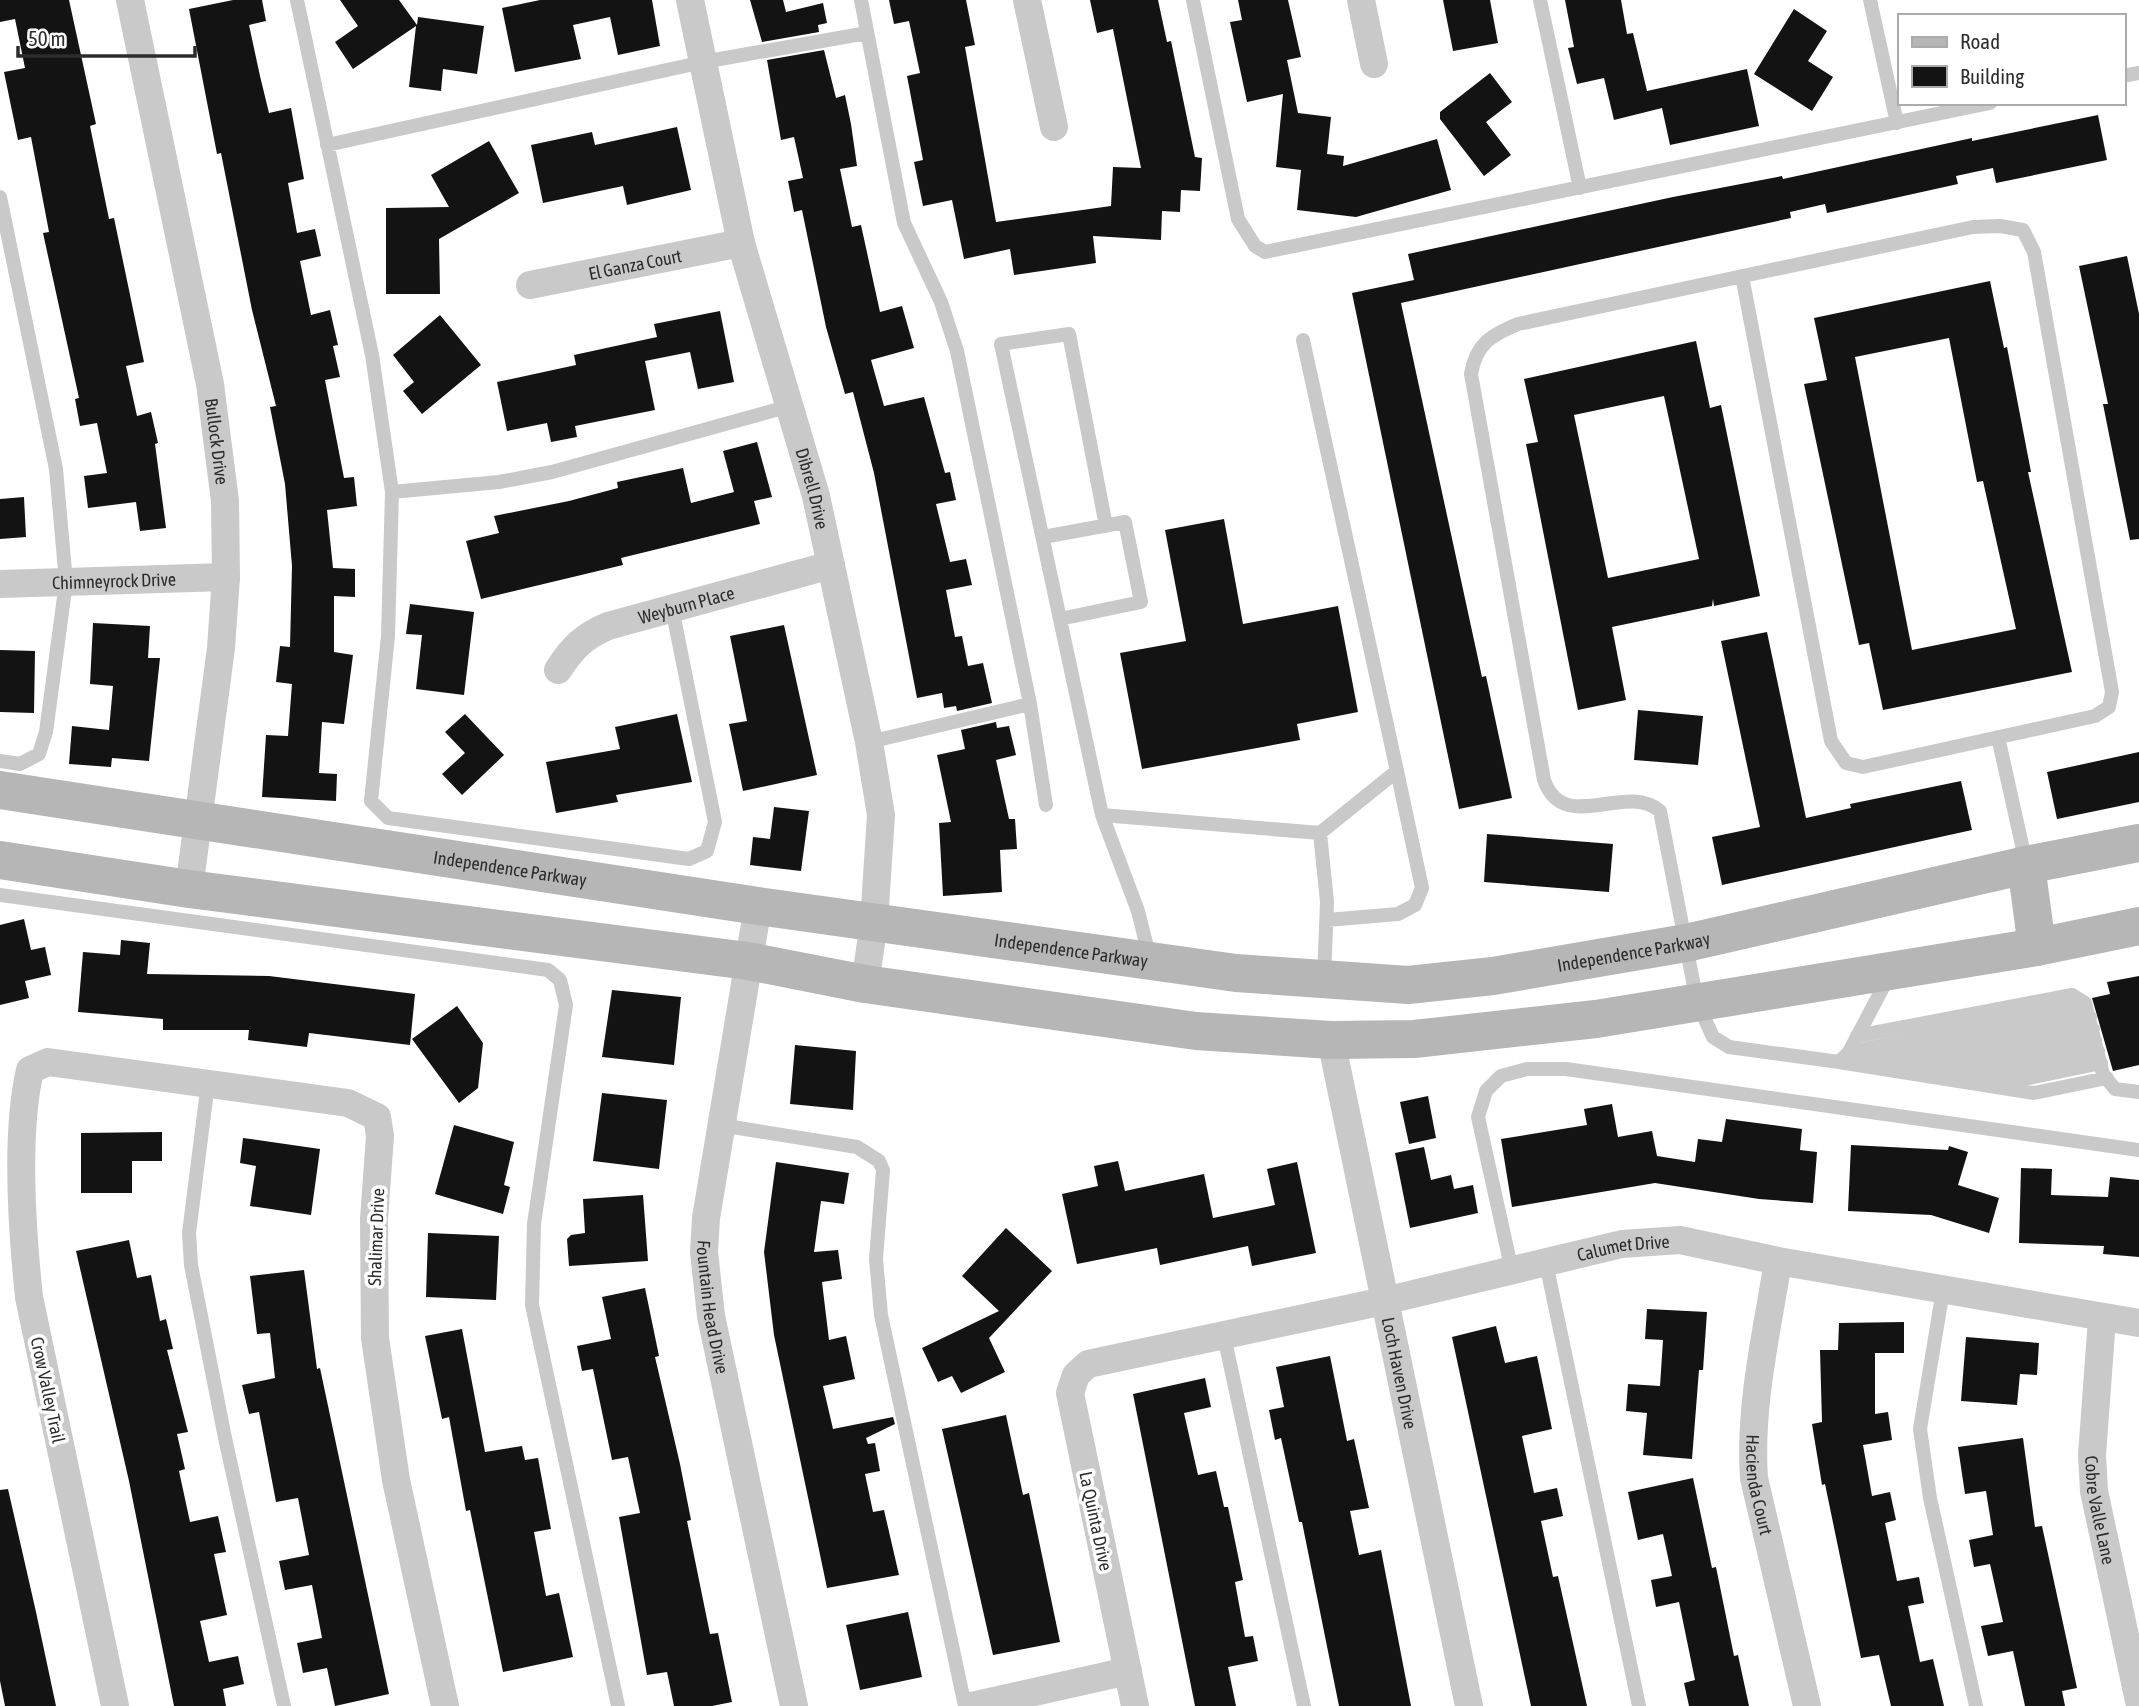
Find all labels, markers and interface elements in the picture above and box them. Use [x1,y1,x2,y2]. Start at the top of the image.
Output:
scale bar [18,14,194,58]
legend [1898,14,2125,105]
text: 50 m [28,26,66,50]
text: Road [1960,29,2000,53]
text: Building [1960,64,2024,88]
street label: El Ganza Court [587,245,683,284]
street label: Bullock Drive [201,397,233,486]
street label: Dibrell Drive [792,445,833,531]
street label: Chimneyrock Drive [52,568,176,593]
street label: Weyburn Place [636,581,737,628]
street label: Independence Parkway [432,846,588,890]
street label: Independence Parkway [1556,927,1712,975]
street label: Independence Parkway [993,929,1149,971]
street label: Shalimar Drive [364,1188,388,1286]
street label: Calumet Drive [1575,1230,1670,1265]
street label: Fountain Head Drive [693,1240,733,1376]
street label: Loch Haven Drive [1378,1315,1422,1431]
street label: Crow Valley Trail [27,1335,70,1445]
street label: Hacienda Court [1743,1434,1777,1537]
street label: Cobre Valle Lane [2082,1455,2120,1566]
street label: La Quinta Drive [1075,1469,1117,1573]

